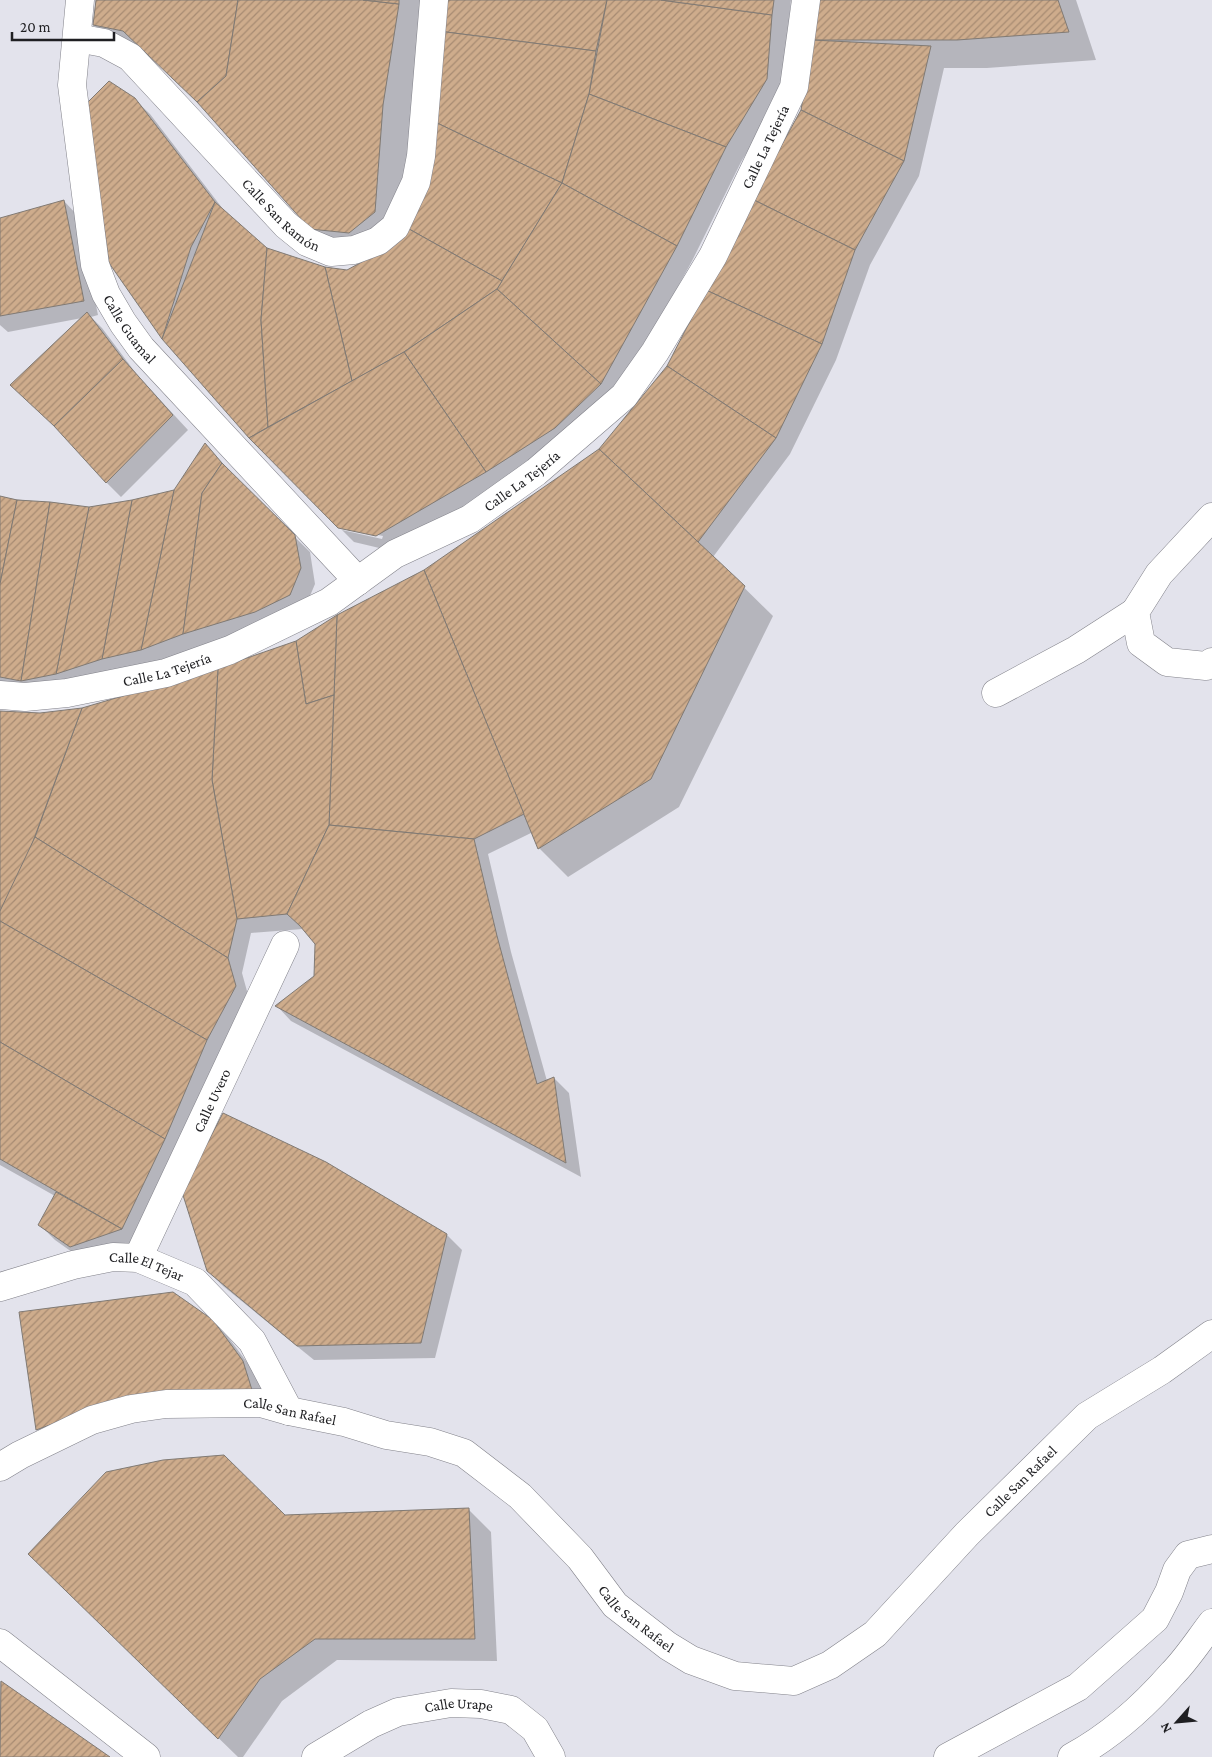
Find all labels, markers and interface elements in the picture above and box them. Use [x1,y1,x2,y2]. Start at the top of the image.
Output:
scale bar [12,10,115,42]
text: 20 m [20,19,51,35]
street label: Calle La Tejería [738,102,792,191]
street label: Calle San Ramón [239,175,322,254]
street label: Calle Guamal [100,292,159,367]
street label: Calle La Tejería [481,447,563,515]
street label: Calle La Tejería [121,649,213,690]
street label: Calle Uvero [190,1066,234,1135]
street label: Calle El Tejar [109,1249,187,1285]
street label: Calle San Rafael [243,1395,338,1428]
street label: Calle San Rafael [981,1442,1060,1520]
street label: Calle San Rafael [595,1582,677,1656]
street label: Calle Urape [423,1695,495,1715]
north arrow [1152,1697,1202,1747]
text: N [1156,1720,1175,1736]

